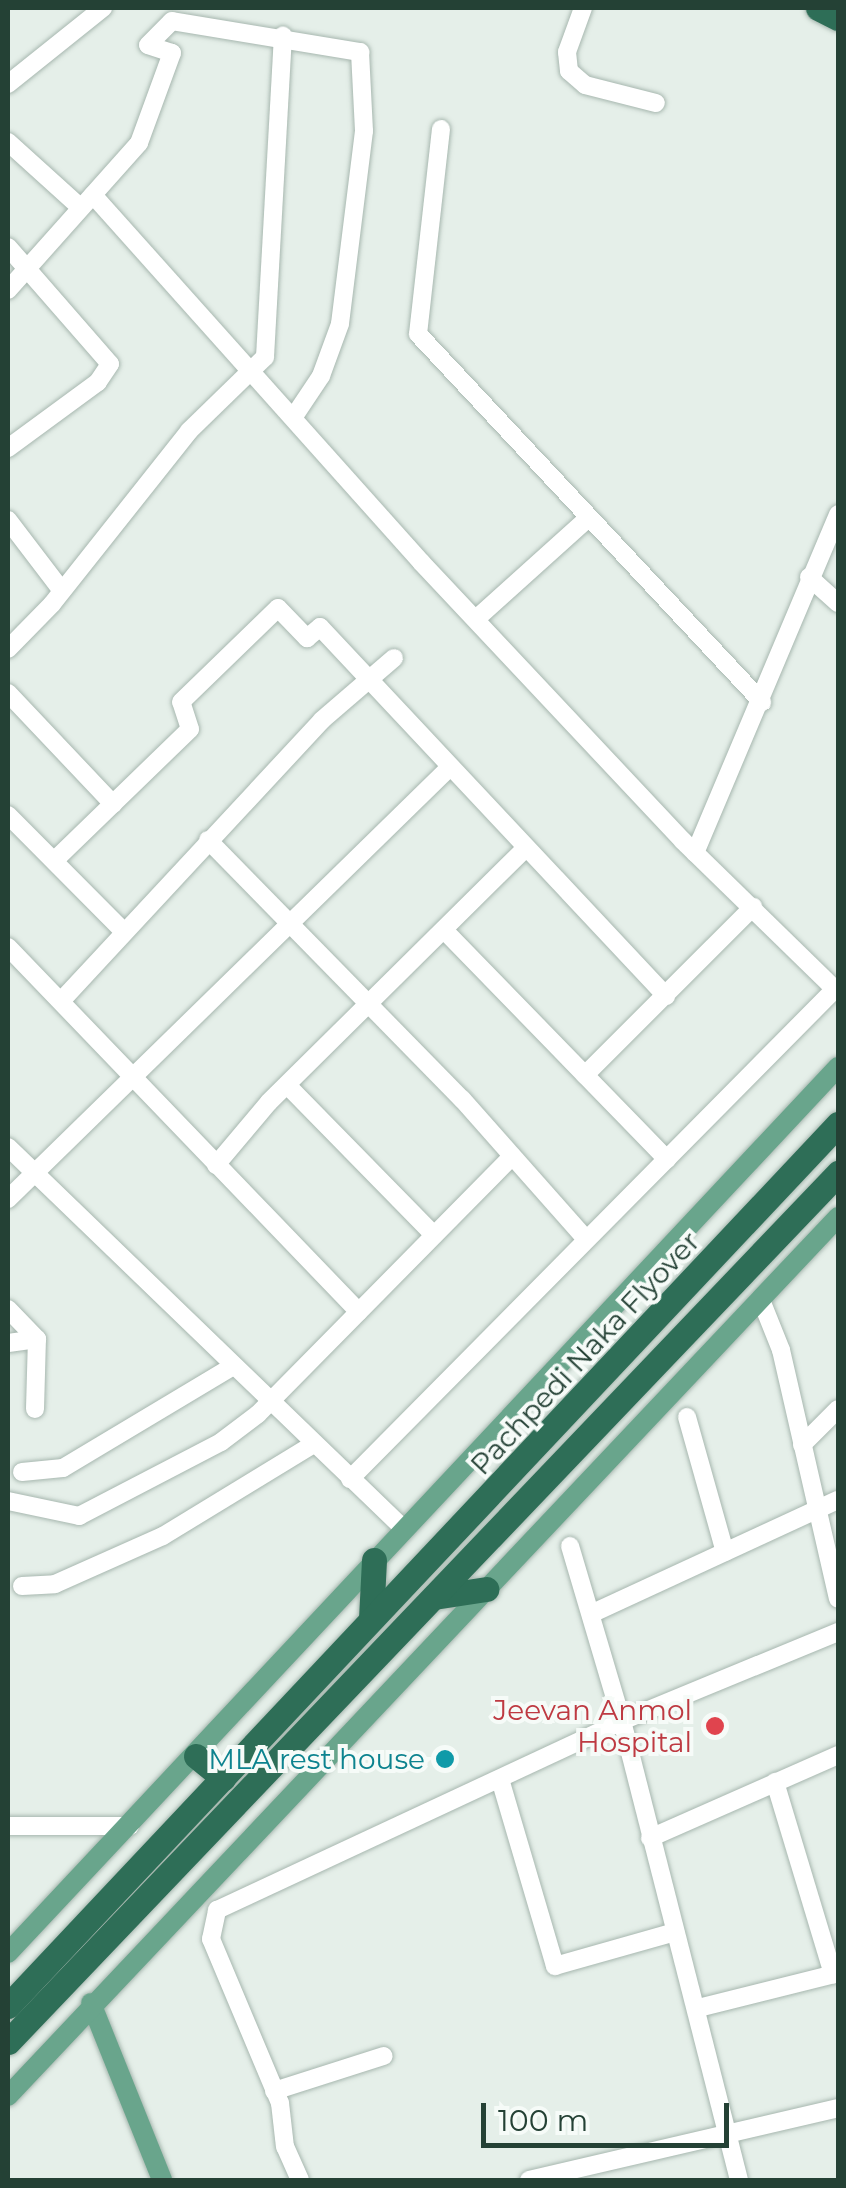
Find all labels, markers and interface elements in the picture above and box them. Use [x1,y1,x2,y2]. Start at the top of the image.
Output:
street label: Pachpedi Naka Flyover [464,1225,706,1481]
place label: Jeevan Anmol Hospital [493,1693,692,1759]
marker: Jeevan Anmol Hospital [702,1713,728,1739]
place label: MLA rest house [208,1742,425,1776]
marker: MLA rest house [434,1748,456,1770]
scale bar [486,2083,734,2145]
text: 100 m [498,2102,588,2139]

